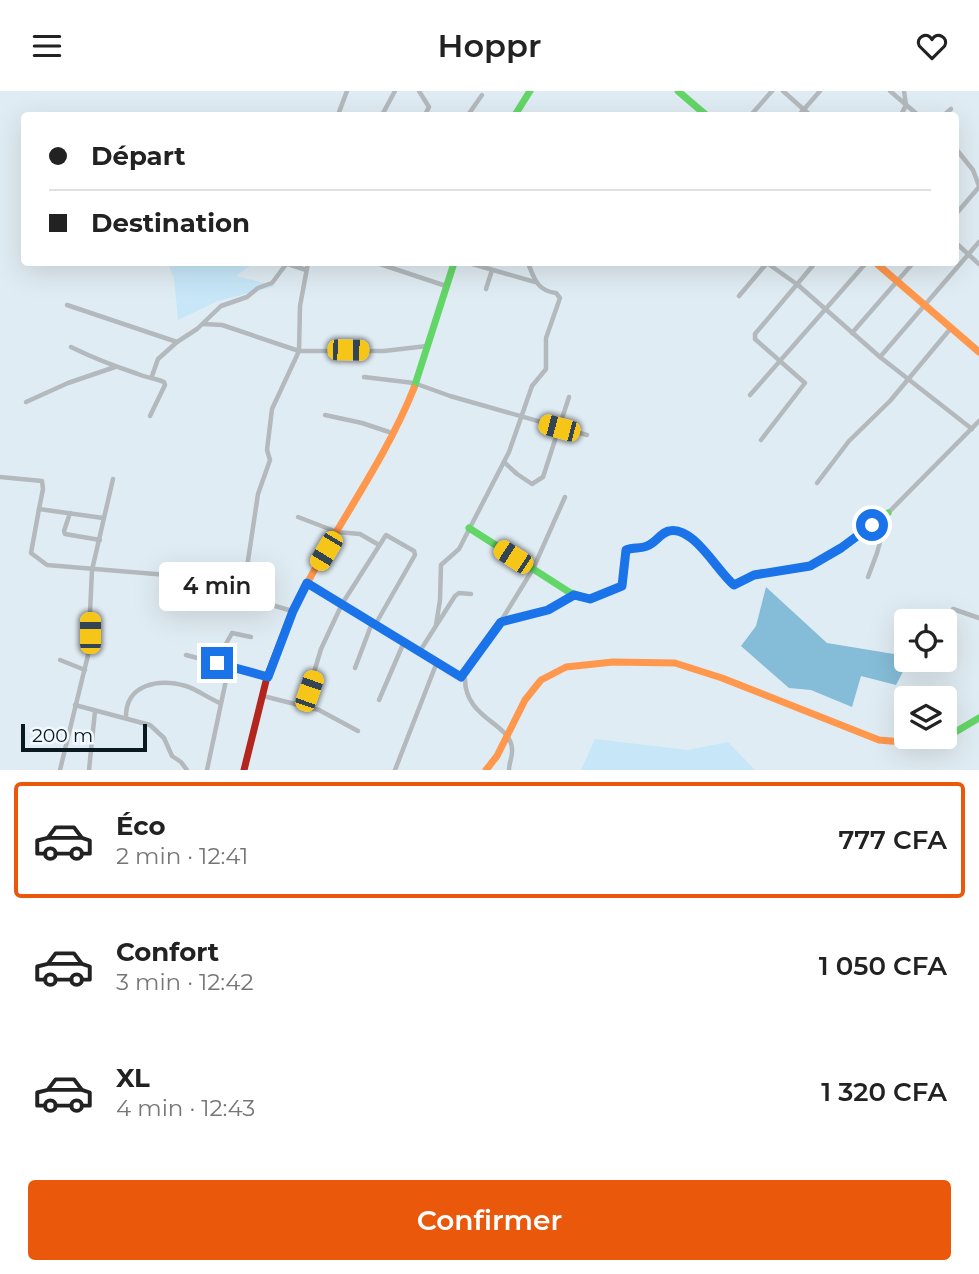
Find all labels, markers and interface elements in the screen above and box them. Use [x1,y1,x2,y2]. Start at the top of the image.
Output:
text: Hoppr [438,26,541,65]
icon: menu [28,27,66,65]
icon: heart [913,27,951,65]
text: Départ [91,140,186,172]
text: Destination [91,207,250,239]
car [327,339,370,361]
car [536,412,583,444]
route start [856,509,888,541]
car [307,528,346,574]
car [490,537,537,577]
callout: 4 min [159,561,275,611]
text: 4 min [183,572,251,600]
map controls [894,609,957,749]
button: locate [894,609,957,672]
car [80,612,101,654]
route end [201,647,233,679]
car [293,668,326,714]
button: layers [894,686,957,749]
scale bar [21,721,147,753]
text: 200 m [32,724,93,747]
icon: car [32,809,95,872]
text: Éco [116,810,166,842]
text: 777 CFA [838,824,947,856]
text: 2 min · 12:41 [116,842,248,870]
icon: car [32,935,95,998]
text: Confort [116,936,219,968]
text: 1 050 CFA [819,950,947,982]
text: 3 min · 12:42 [116,968,253,996]
icon: car [32,1061,95,1124]
text: XL [116,1062,150,1094]
text: 1 320 CFA [821,1076,947,1108]
text: 4 min · 12:43 [116,1094,255,1122]
button: Confirmer [28,1180,951,1260]

